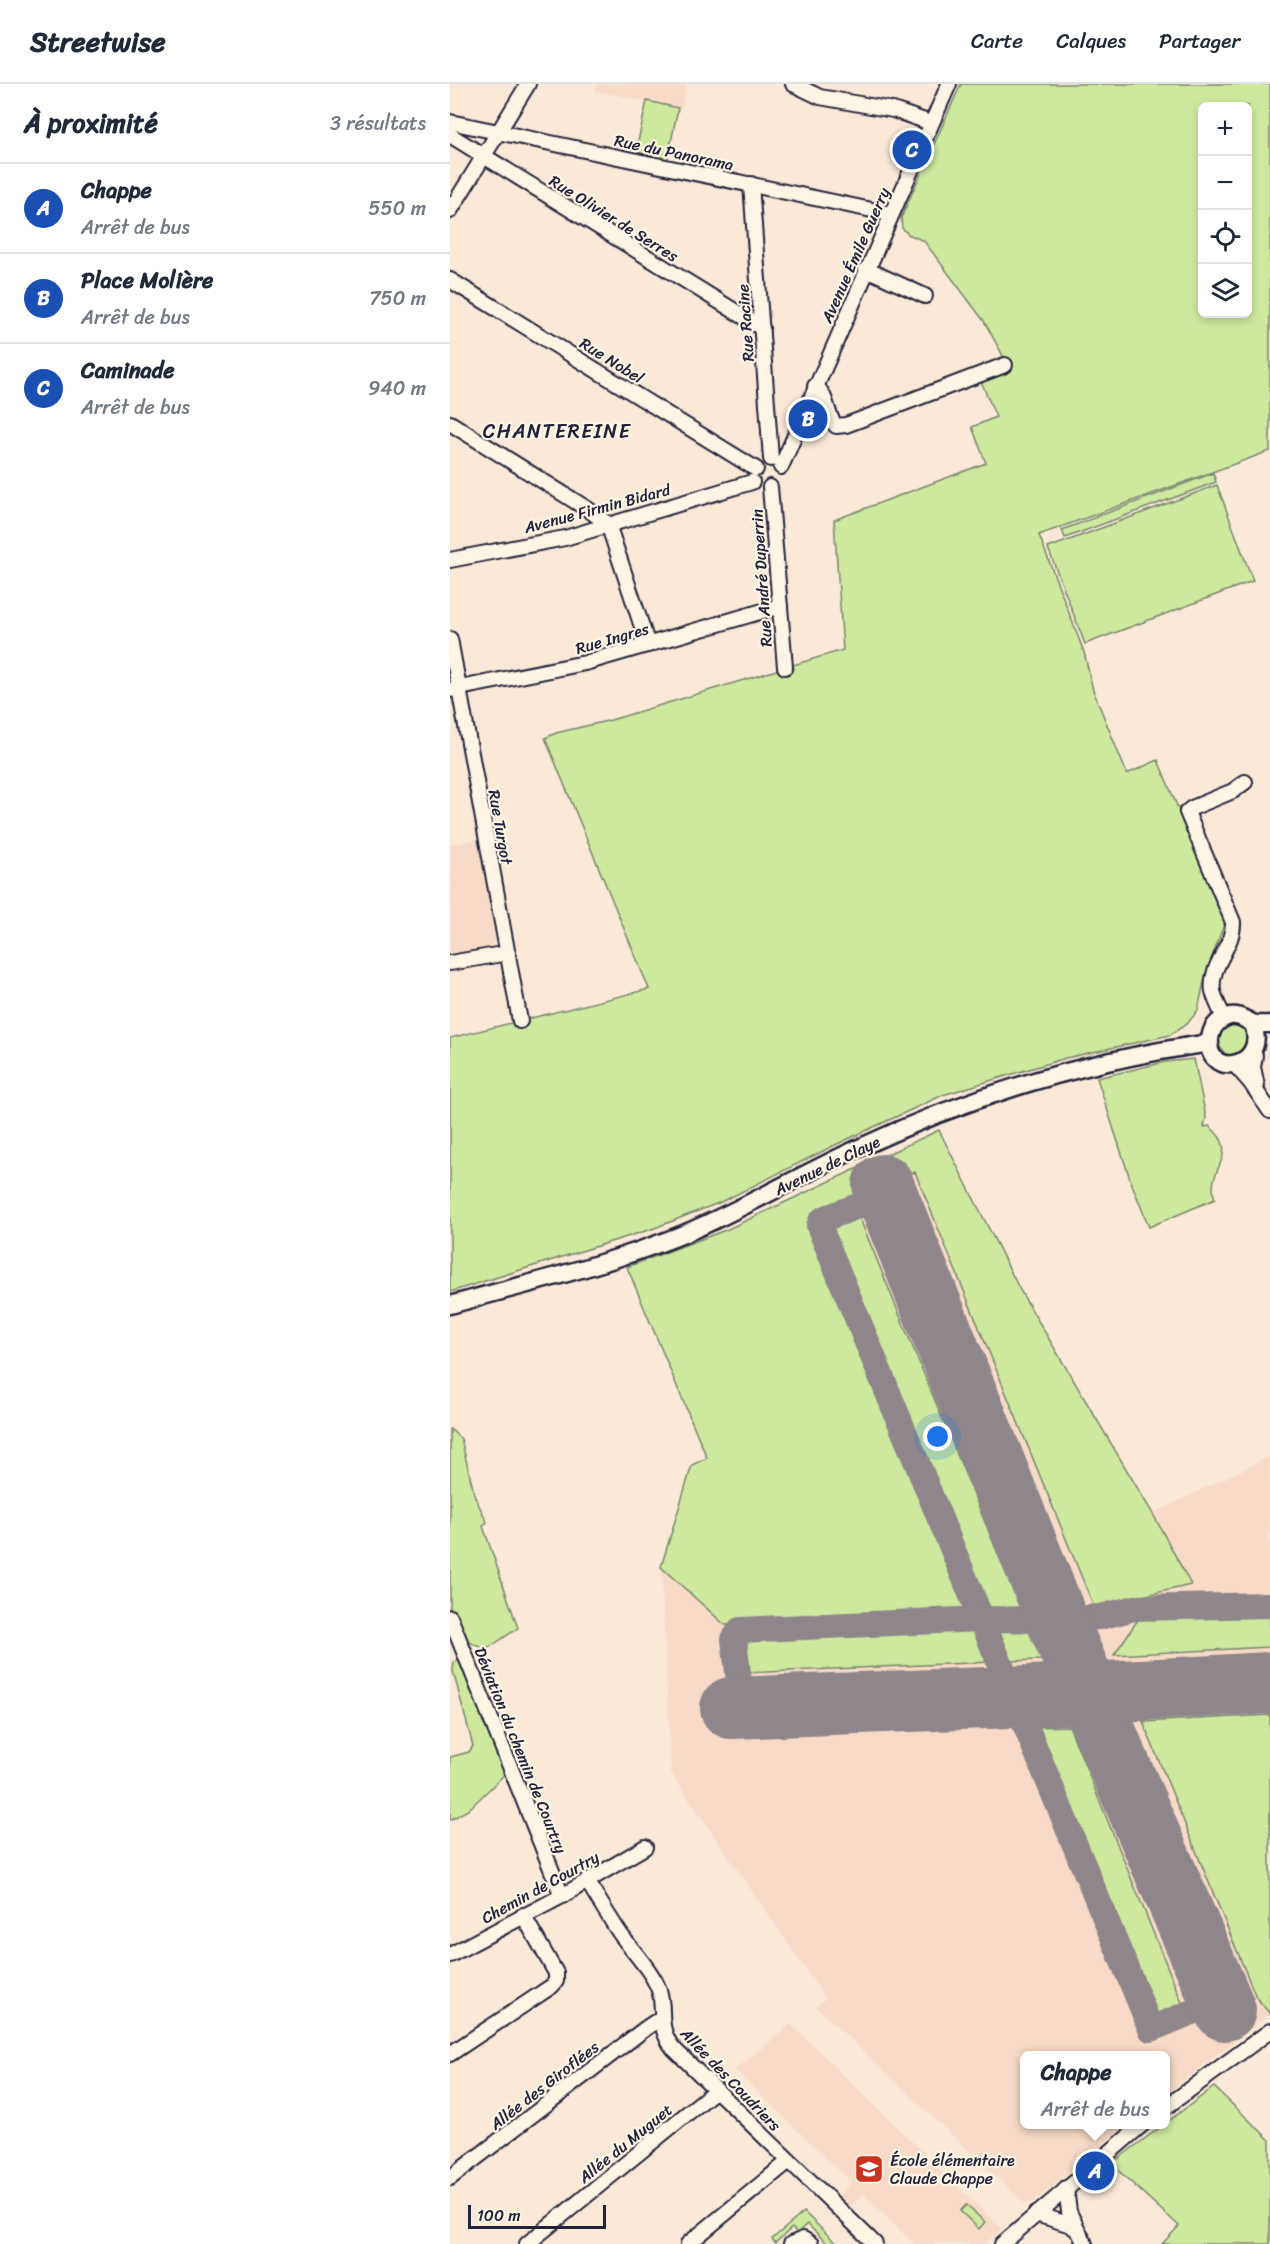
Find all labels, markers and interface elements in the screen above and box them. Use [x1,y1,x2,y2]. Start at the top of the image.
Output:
text: Streetwise [30,17,166,66]
text: Carte [971,22,1023,60]
text: Calques [1056,22,1126,60]
text: Partager [1159,22,1240,60]
text: À proximité [24,100,158,146]
map controls [1198,102,1252,318]
button: + [1198,102,1252,156]
text: 3 résultats [330,106,426,141]
street label: Rue du Panorama [612,126,736,179]
pin: C [892,128,932,172]
button: − [1198,156,1252,210]
street label: Rue Olivier de Serres [543,167,685,270]
text: Chappe [81,171,152,210]
street label: Avenue Émile Guerry [812,182,899,329]
text: A [37,191,50,226]
text: 550 m [368,191,426,226]
text: Arrêt de bus [81,210,190,245]
button: locate [1198,210,1252,264]
text: Place Molière [81,261,213,300]
button: layers [1198,264,1252,318]
text: B [37,281,50,316]
text: 750 m [369,281,426,316]
street label: Rue Racine [728,283,763,363]
text: Arrêt de bus [81,300,190,335]
street label: Rue Nobel [574,329,650,392]
text: Caminade [81,351,175,390]
text: C [37,371,50,406]
text: 940 m [368,371,426,406]
text: Arrêt de bus [81,390,190,425]
pin: B [788,396,828,442]
district label: CHANTEREINE [483,414,632,449]
street label: Avenue Firmin Bidard [520,475,675,542]
street label: Rue André Duperrin [742,508,781,648]
street label: Rue Ingres [572,614,653,663]
street label: Rue Turgot [480,787,521,867]
street label: Avenue de Claye [768,1127,885,1204]
your location [923,1422,952,1451]
street label: Déviation du chemin de Courtry [466,1643,576,1858]
street label: Chemin de Courtry [476,1843,605,1932]
street label: Allée des Coudriers [672,2020,789,2139]
street label: Allée des Giroflées [482,2033,606,2138]
popup [1020,2051,1170,2129]
text: Chappe [1041,2053,1112,2092]
text: Arrêt de bus [1041,2092,1149,2127]
street label: Allée du Muguet [571,2096,679,2191]
place label: École élémentaire Claude Chappe [890,2146,1015,2193]
pin: A [1076,2148,1114,2194]
school or university icon: École élémentaire Claude Chappe [853,2153,885,2185]
text: 100 m [477,2201,521,2230]
scale bar [468,2202,606,2230]

